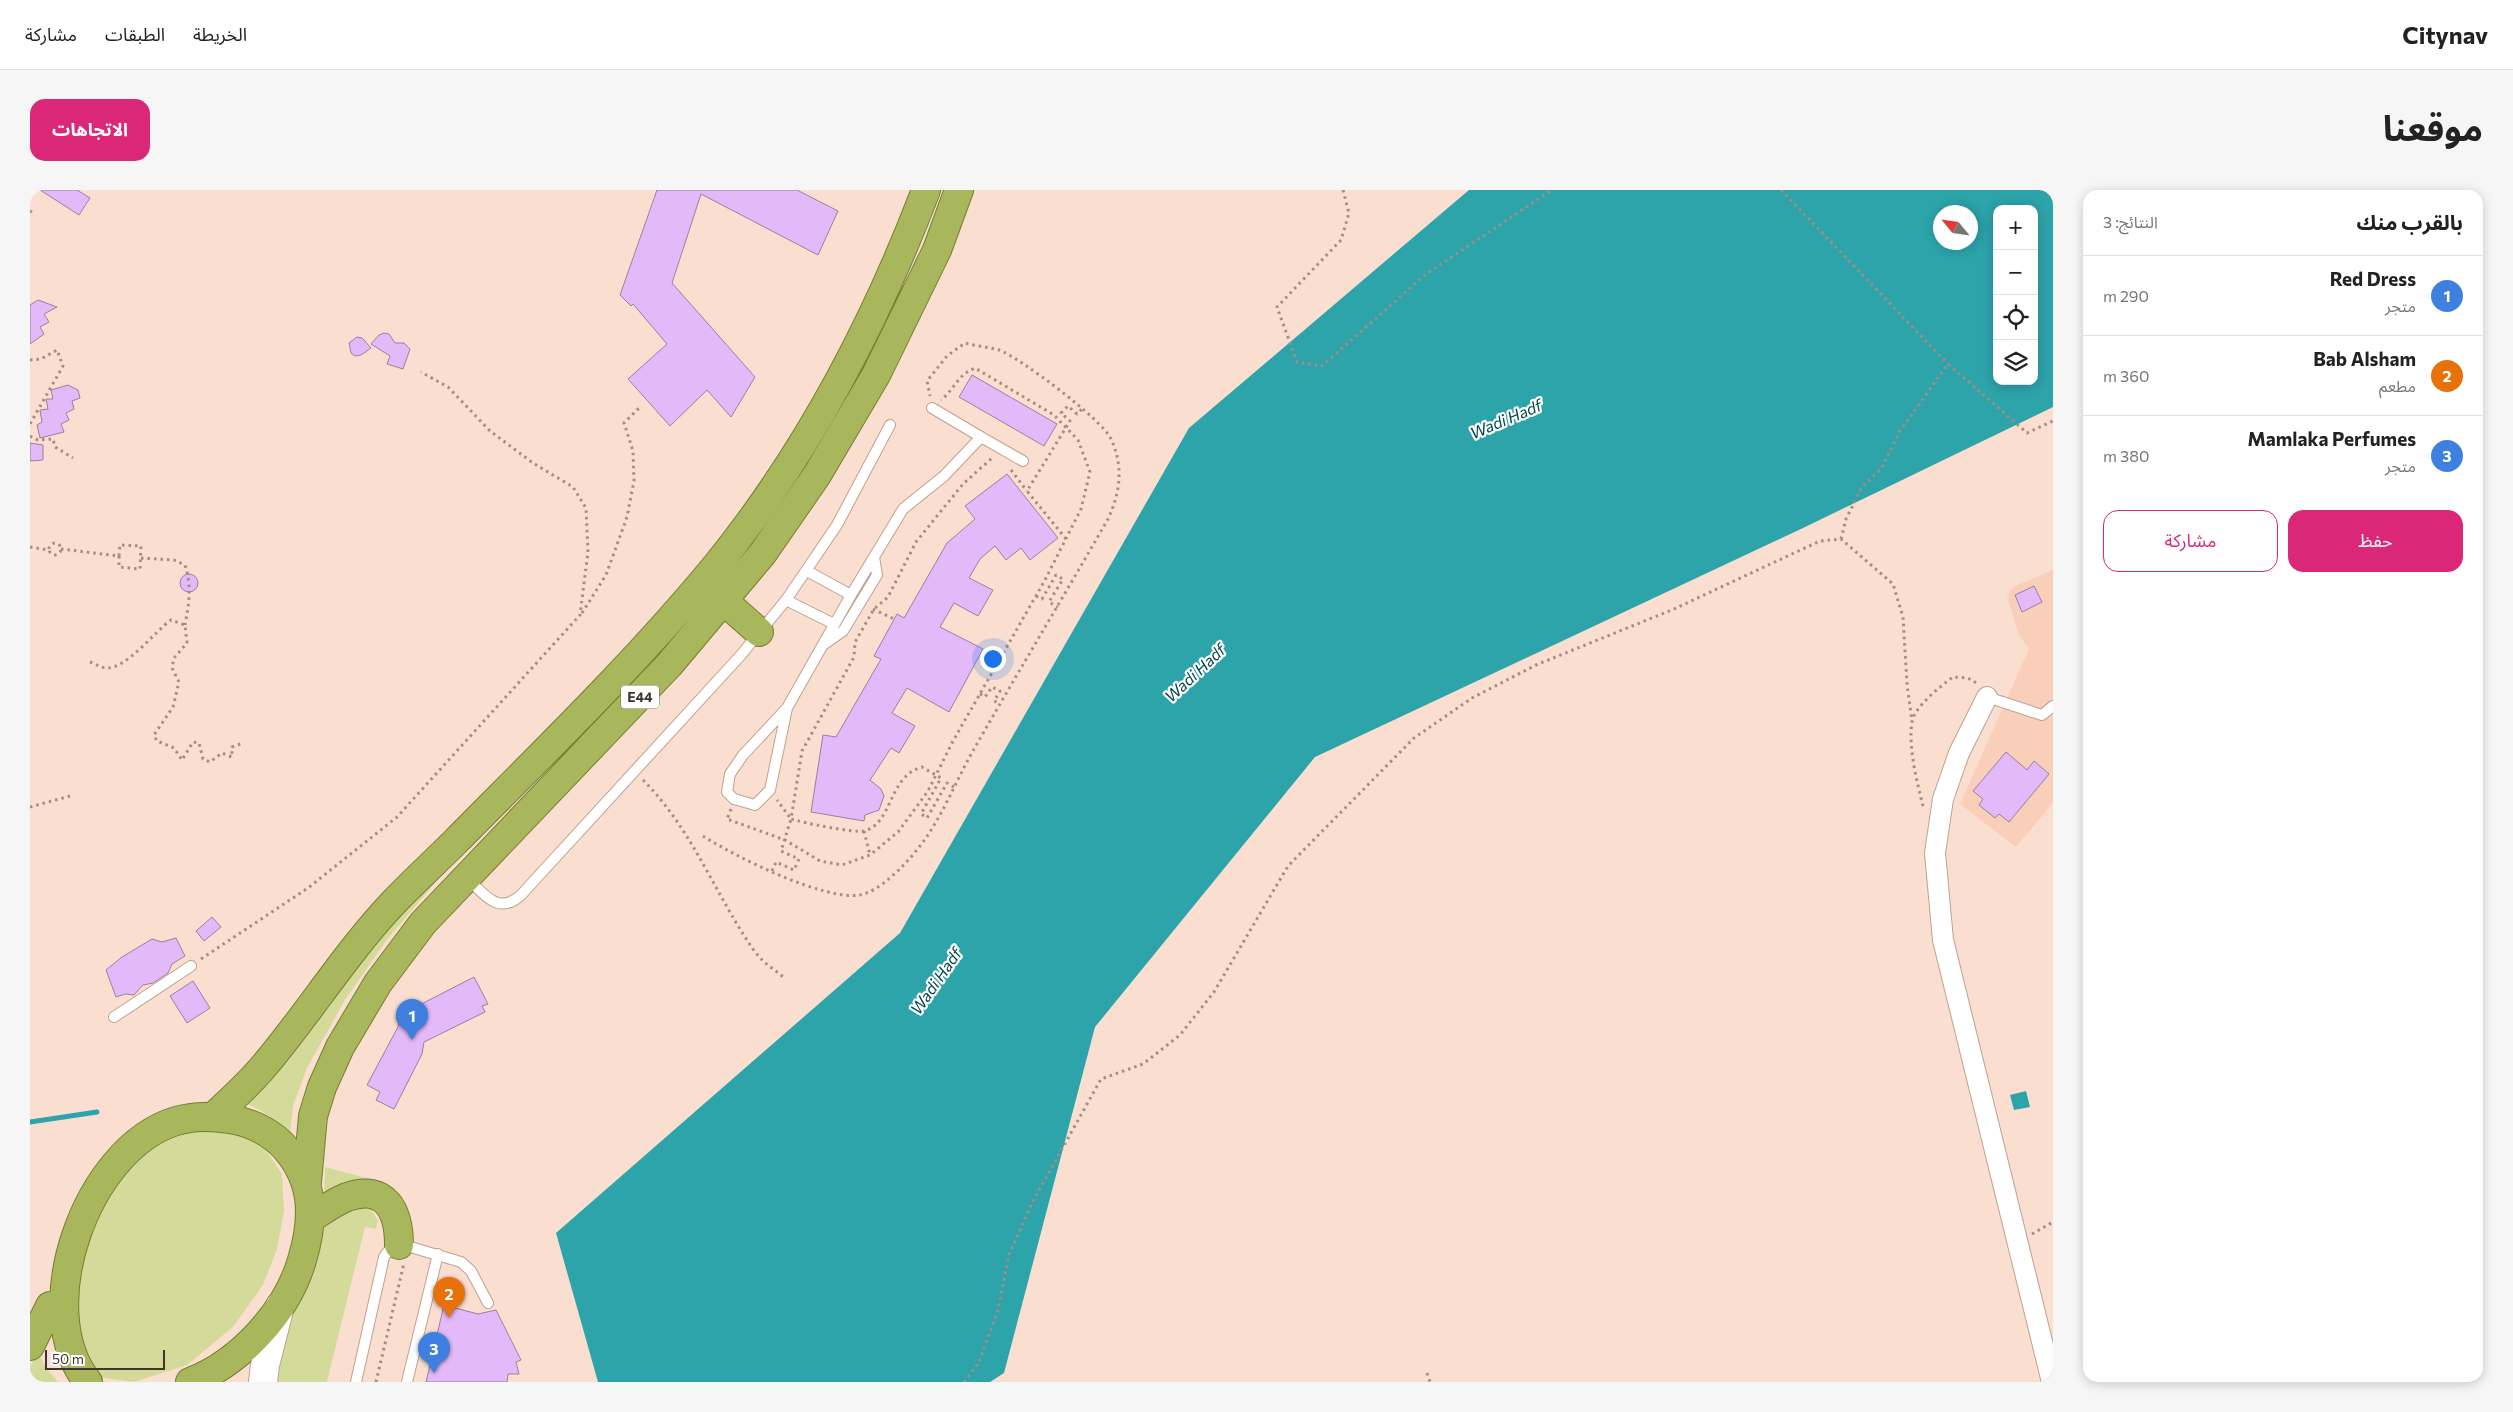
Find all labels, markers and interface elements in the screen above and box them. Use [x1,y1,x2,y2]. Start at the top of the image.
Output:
text: Citynav [2402,20,2488,49]
text: مشاركة [25,23,77,45]
text: الطبقات [105,23,165,45]
text: الخريطة [193,23,247,45]
button: الاتجاهات [30,99,150,161]
text: موقعنا [2383,105,2483,148]
north arrow [1933,205,1978,250]
map controls [1993,205,2038,385]
button: + [1993,205,2038,250]
text: بالقرب منك [2357,209,2463,234]
text: النتائج: 3 [2103,212,2158,231]
button: − [1993,250,2038,295]
text: Red Dress [2330,267,2416,290]
text: 290 m [2103,286,2149,305]
text: 1 [2443,286,2451,305]
button: locate [1993,295,2038,340]
text: متجر [2385,296,2416,315]
button: layers [1993,340,2038,385]
text: Bab Alsham [2313,347,2416,370]
text: 360 m [2103,366,2149,385]
text: 2 [2442,366,2452,385]
text: مطعم [2379,376,2416,395]
water label: Wadi Hadf [1467,394,1546,442]
text: Mamlaka Perfumes [2248,427,2416,450]
text: 380 m [2103,446,2149,465]
text: 3 [2442,446,2452,465]
text: متجر [2385,456,2416,475]
button: مشاركة [2103,510,2278,572]
button: حفظ [2288,510,2463,572]
water label: Wadi Hadf [1160,639,1230,706]
your location [980,646,1006,672]
road number: E44 [621,686,659,708]
water label: Wadi Hadf [906,943,966,1017]
pin: 1 [396,999,428,1040]
pin: 2 [433,1277,465,1318]
pin: 3 [418,1332,450,1373]
scale bar [45,1347,165,1370]
text: 50 m [52,1350,84,1367]

